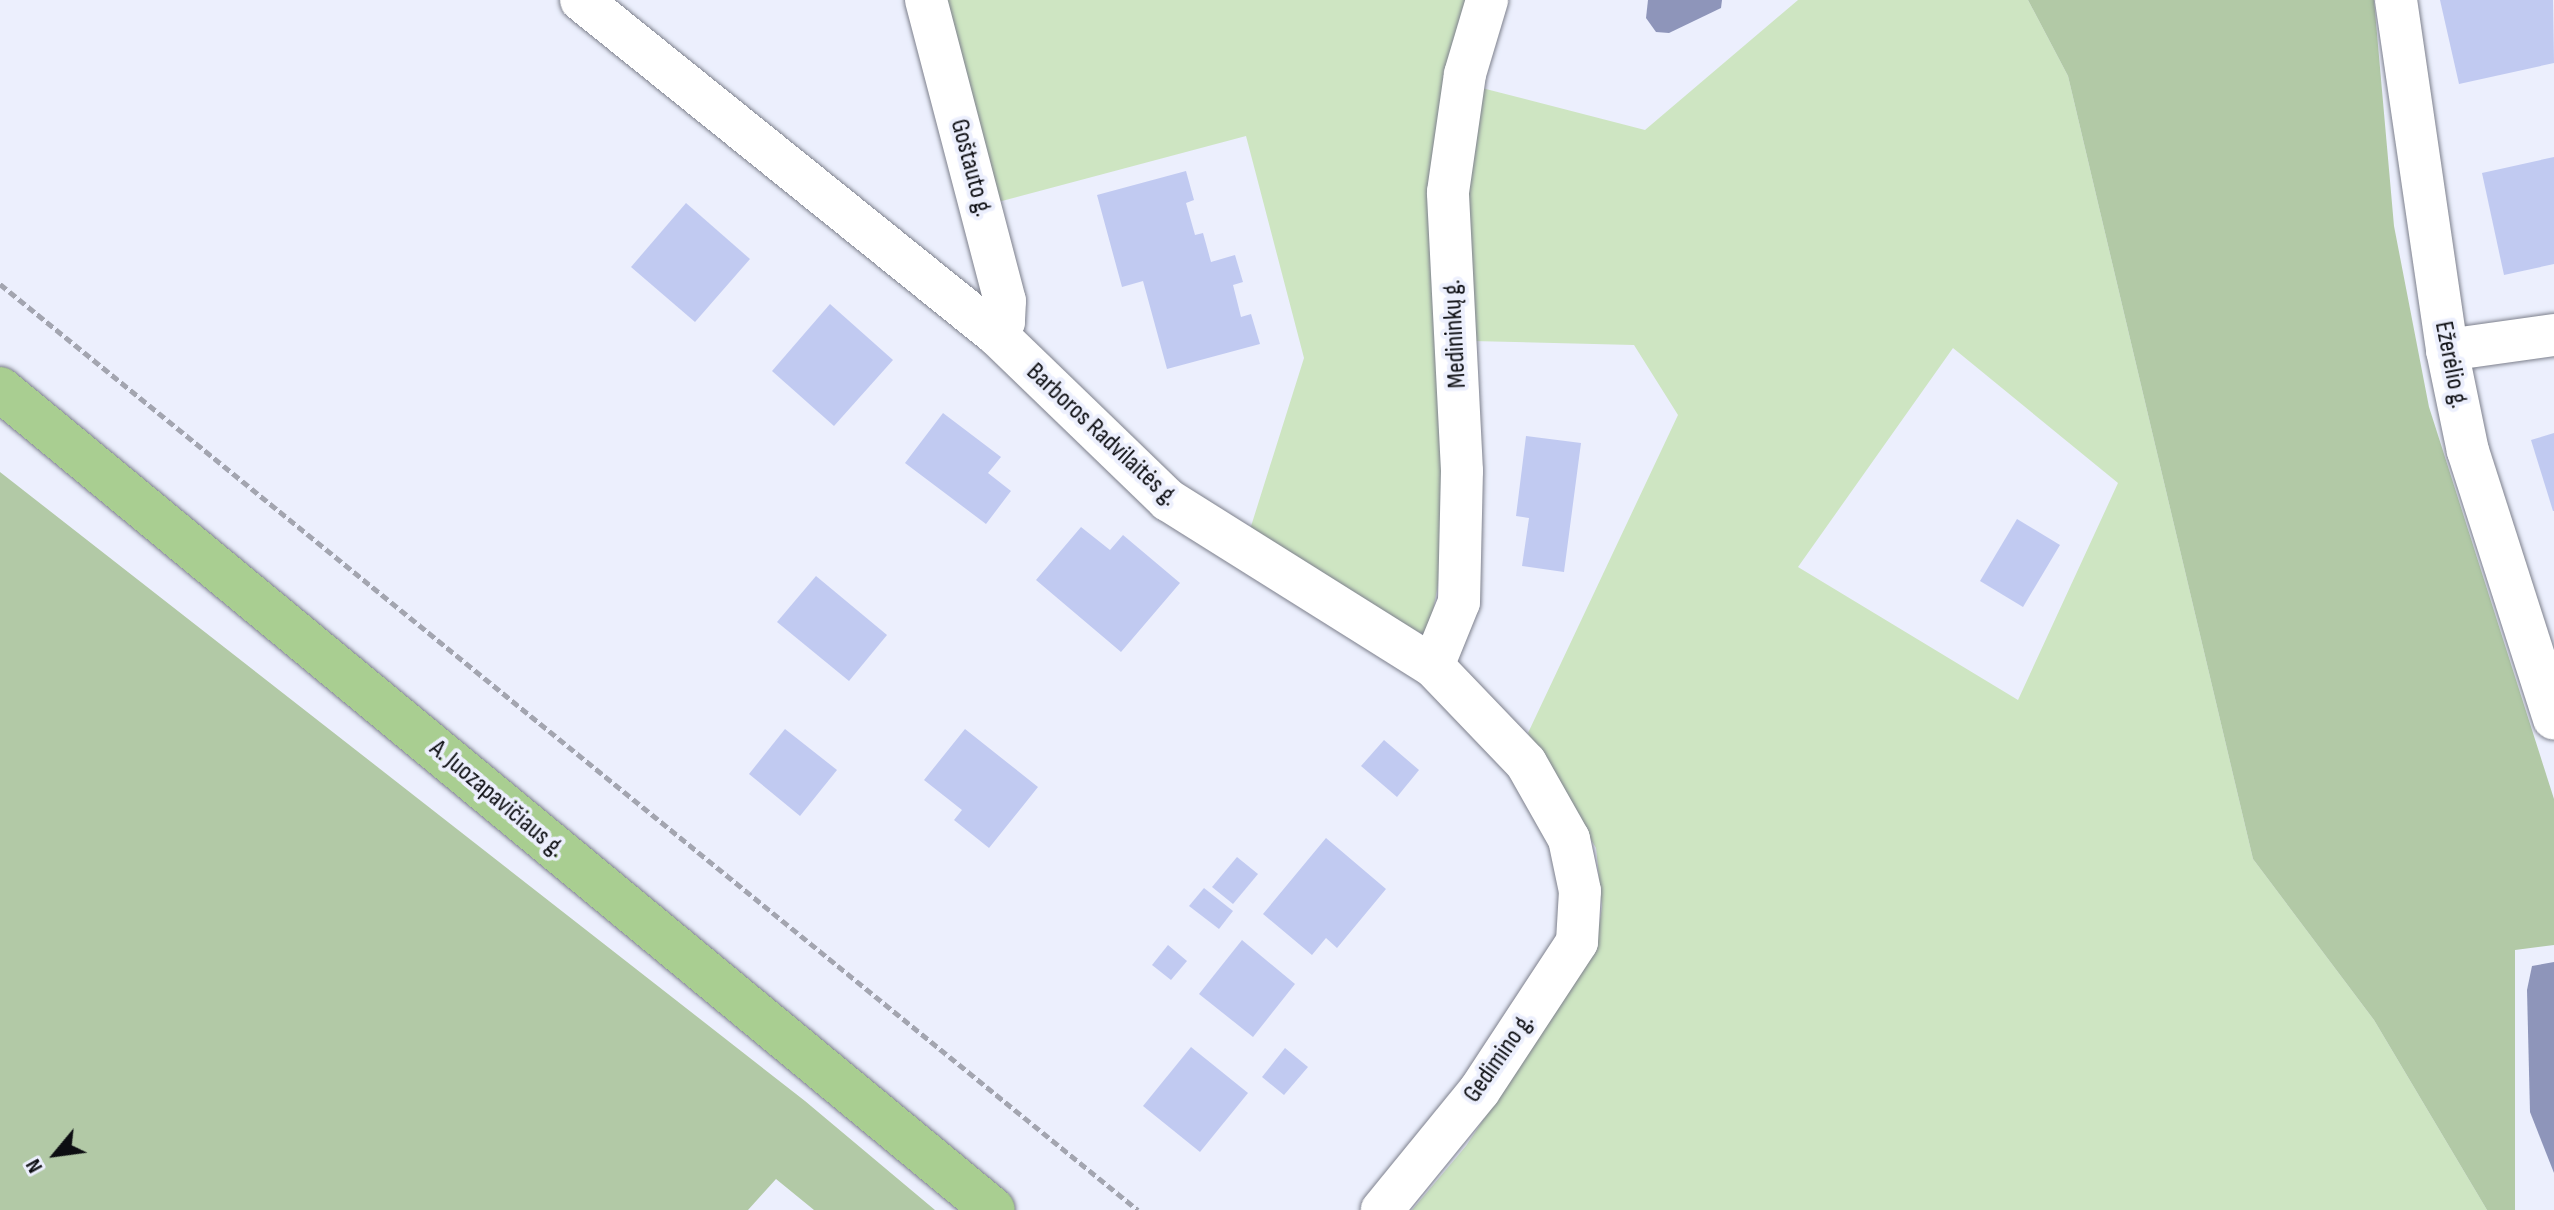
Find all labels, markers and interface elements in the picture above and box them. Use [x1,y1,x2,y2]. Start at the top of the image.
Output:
street label: Goštauto g. [943,116,999,220]
street label: Medininkų g. [1437,279,1473,389]
street label: Ežerėlio g. [2427,319,2475,411]
street label: Barboros Radvilaitės g. [1020,357,1184,513]
street label: A. Juozapavičiaus g. [423,733,571,865]
street label: Gedimino g. [1457,1007,1541,1109]
north arrow [16,1114,96,1194]
text: N [20,1154,49,1178]

